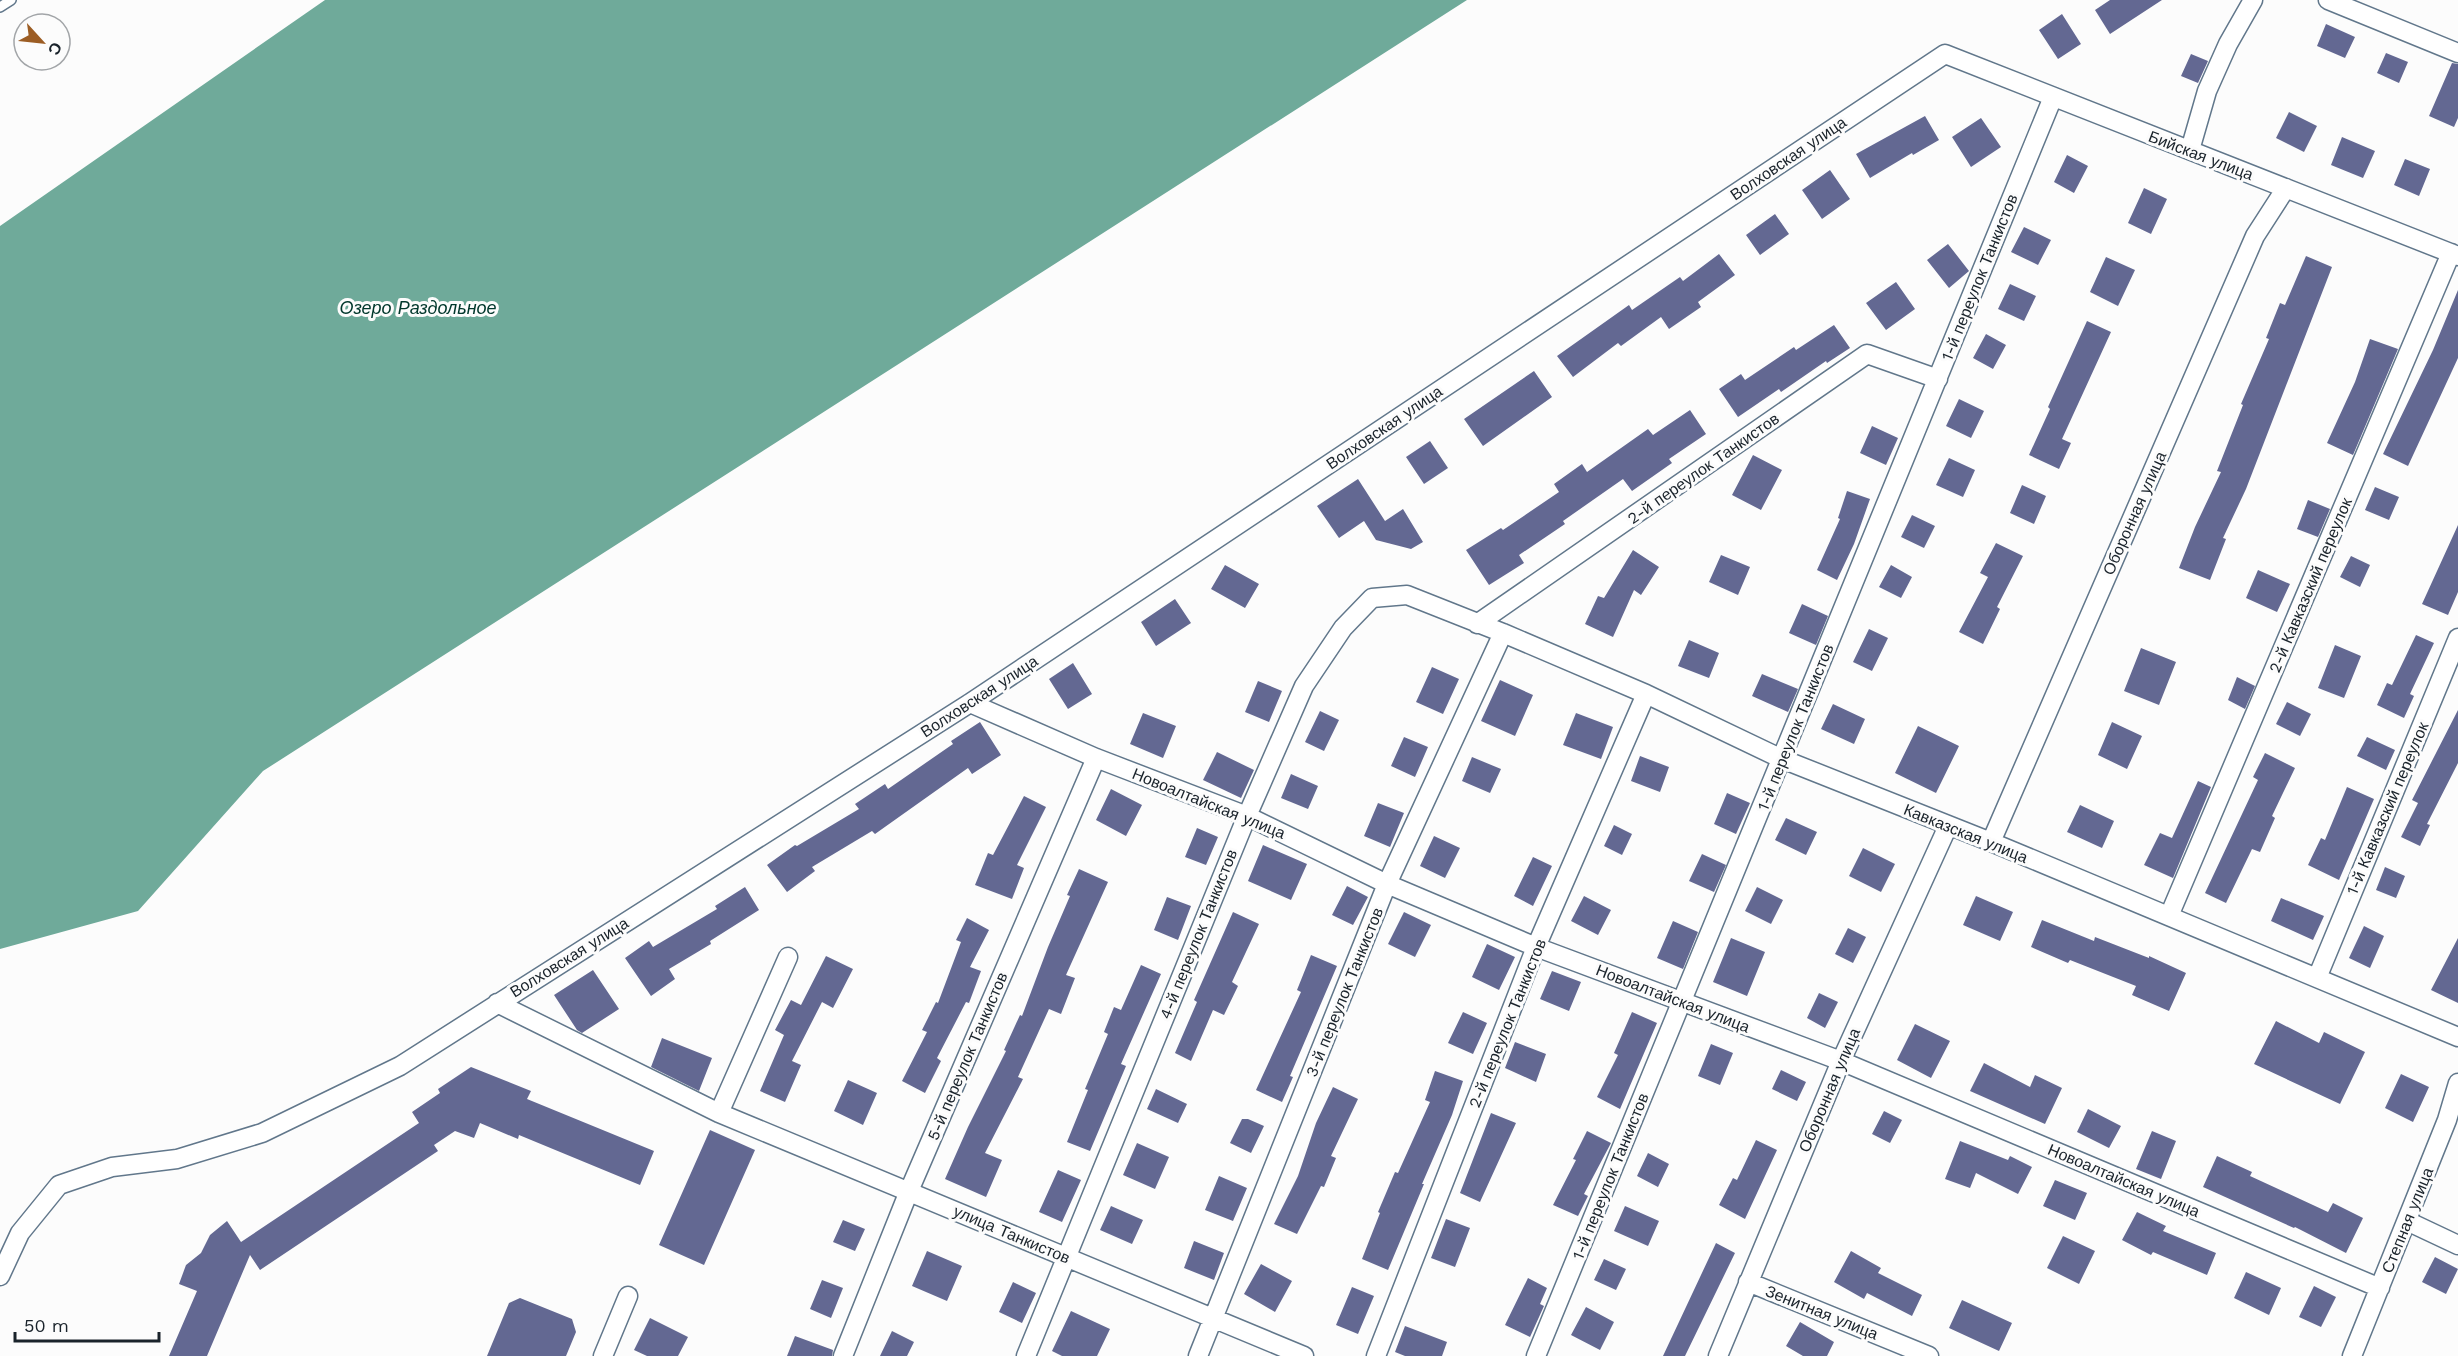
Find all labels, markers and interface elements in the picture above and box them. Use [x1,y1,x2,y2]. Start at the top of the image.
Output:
north arrow [12,12,72,72]
text: С [44,39,66,58]
street label: Волховская улица [1727,112,1850,204]
street label: Бийская улица [2146,127,2256,184]
street label: 1-й переулок Танкистов [1937,191,2022,363]
water label: Озеро Раздольное [339,297,497,318]
street label: Волховская улица [1323,381,1446,473]
street label: 2-й переулок Танкистов [1624,409,1783,528]
street label: Оборонная улица [2099,449,2170,578]
street label: 2-й Кавказский переулок [2265,494,2356,675]
street label: 1-й переулок Танкистов [1753,641,1838,813]
street label: Волховская улица [917,651,1042,741]
street label: 1-й Кавказский переулок [2343,718,2433,897]
street label: Новоалтайская улица [1130,764,1288,843]
street label: Кавказская улица [1901,800,2031,867]
street label: 4-й переулок Танкистов [1156,847,1241,1022]
street label: 3-й переулок Танкистов [1302,905,1387,1080]
street label: Волховская улица [507,913,632,1002]
street label: 2-й переулок Танкистов [1465,936,1550,1110]
street label: Новоалтайская улица [1593,960,1753,1037]
street label: 5-й переулок Танкистов [923,969,1012,1143]
street label: Оборонная улица [1795,1025,1864,1155]
street label: 1-й переулок Танкистов [1568,1090,1653,1262]
street label: Новоалтайская улица [2045,1140,2203,1221]
street label: Степная улица [2378,1165,2437,1276]
street label: улица Танкистов [951,1201,1073,1268]
street label: Зенитная улица [1763,1281,1881,1344]
scale bar [15,1305,159,1343]
text: 50 m [24,1315,69,1336]

